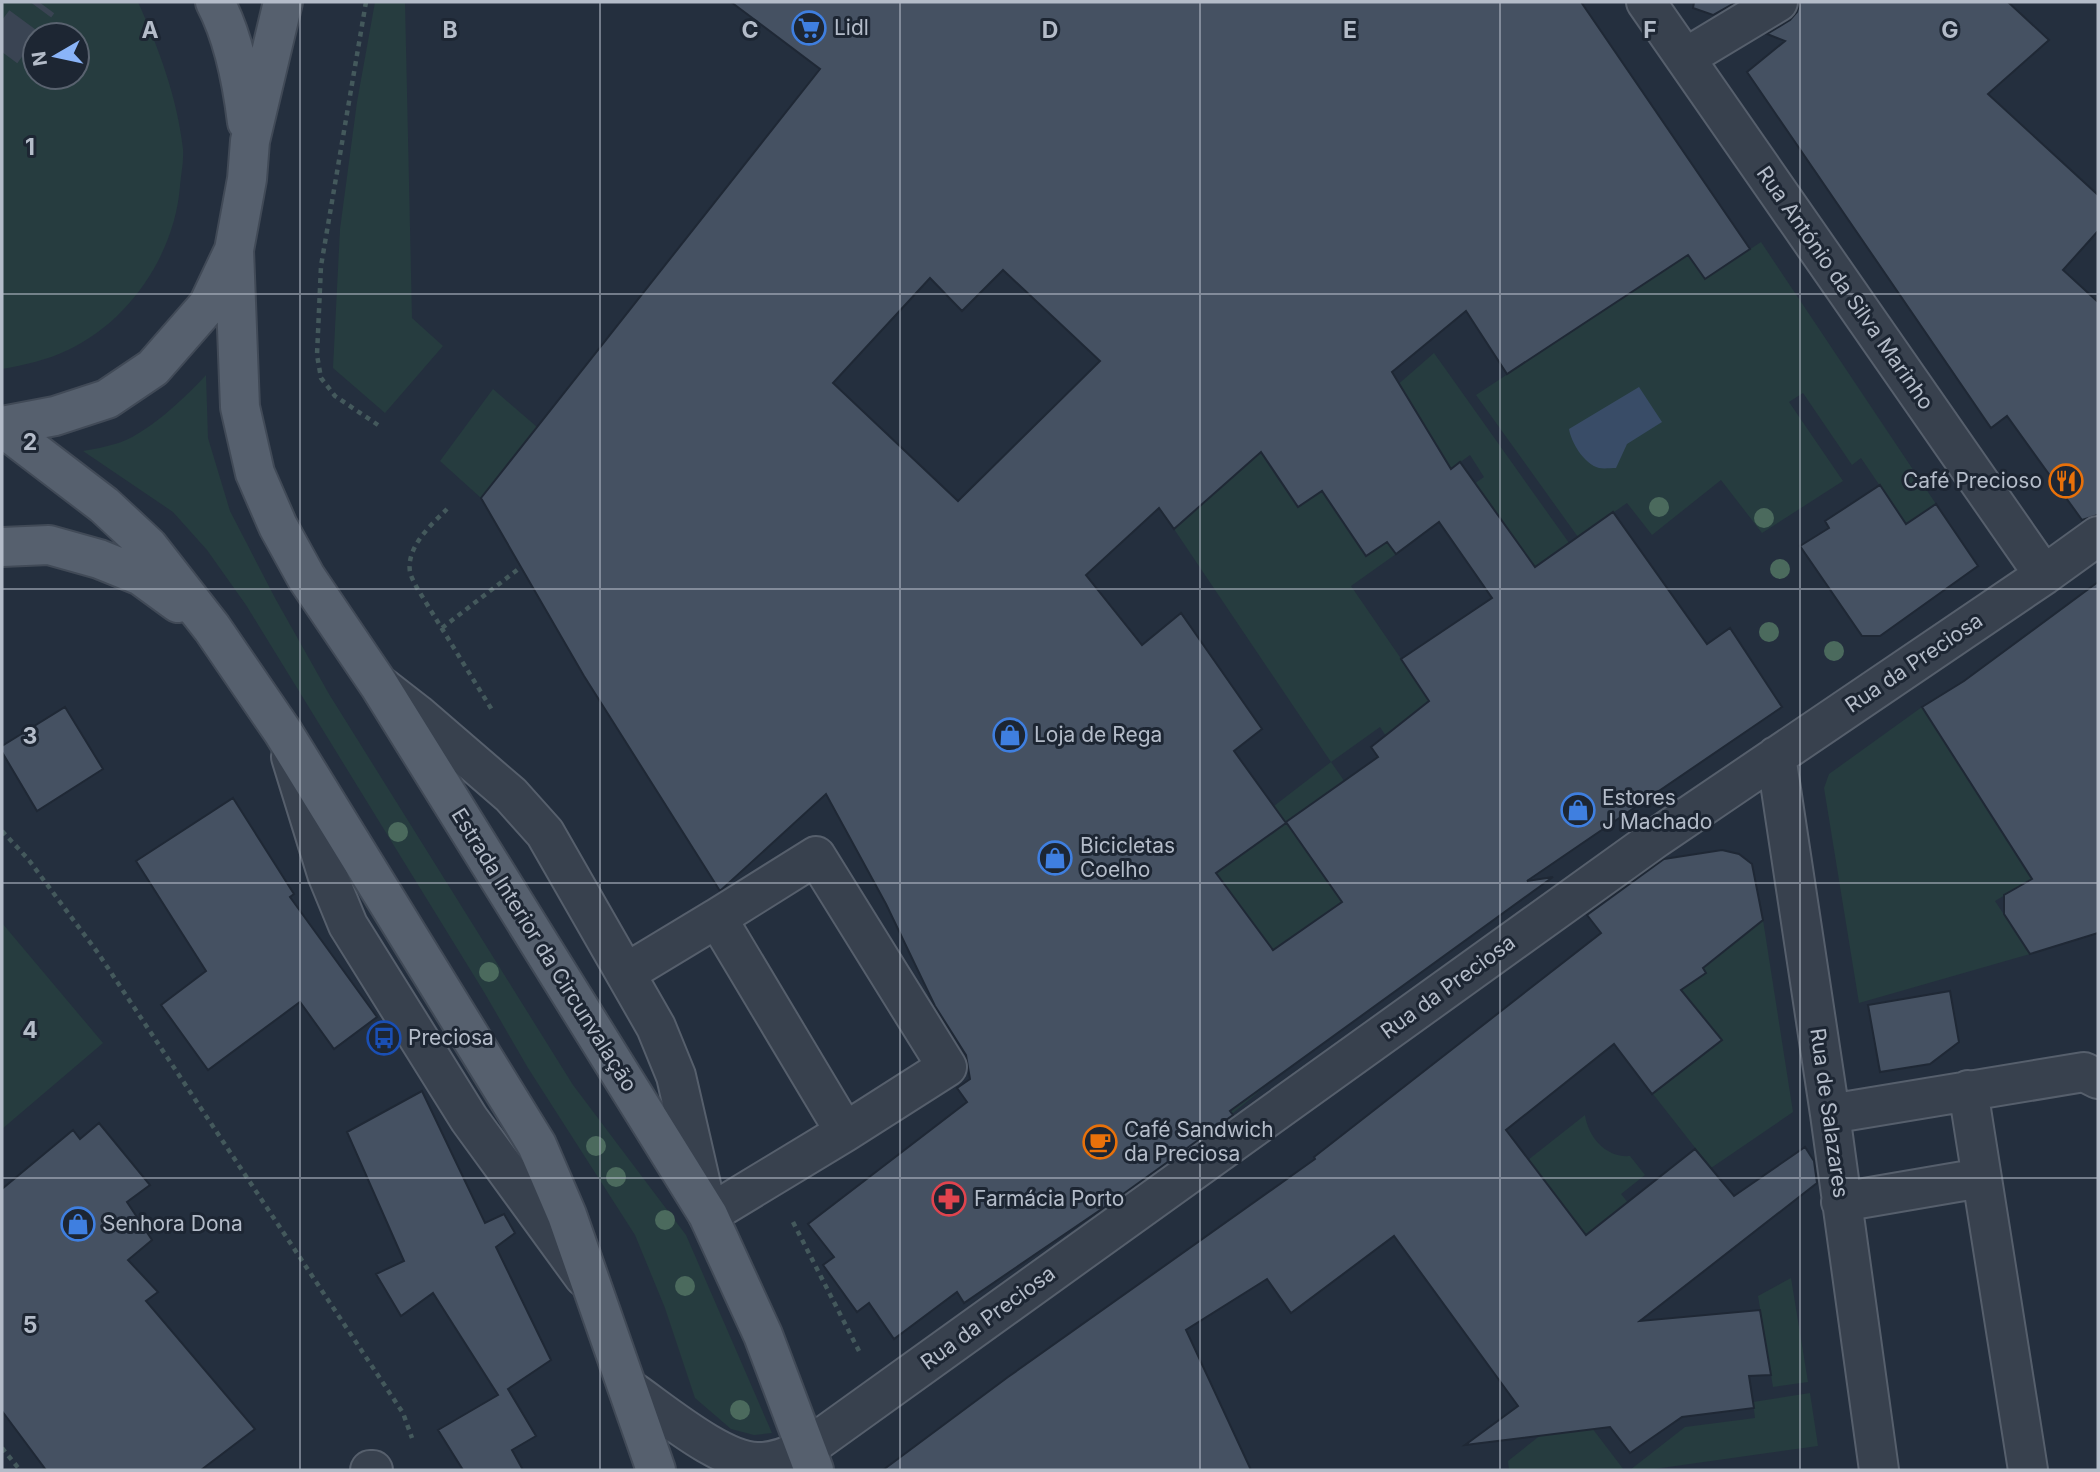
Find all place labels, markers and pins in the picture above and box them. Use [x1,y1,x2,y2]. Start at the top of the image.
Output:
supermarket icon: Lidl [790,9,828,47]
place label: Lidl [834,15,869,40]
restaurant icon: Café Precioso [2047,462,2085,500]
place label: Café Precioso [1903,468,2042,493]
shop icon: Loja de Rega [991,716,1029,754]
place label: Loja de Rega [1034,722,1162,747]
place label: Estores J Machado [1602,785,1712,834]
shop icon: Estores J Machado [1559,791,1597,829]
place label: Bicicletas Coelho [1080,833,1175,882]
shop icon: Bicicletas Coelho [1036,839,1074,877]
bus stop icon: Preciosa [365,1019,403,1057]
place label: Preciosa [408,1025,494,1050]
place label: Café Sandwich da Preciosa [1124,1117,1274,1166]
cafe icon: Café Sandwich da Preciosa [1081,1123,1119,1161]
pharmacy icon: Farmácia Porto [930,1180,968,1218]
place label: Farmácia Porto [974,1186,1124,1211]
shop icon: Senhora Dona [59,1205,97,1243]
place label: Senhora Dona [102,1211,243,1236]

